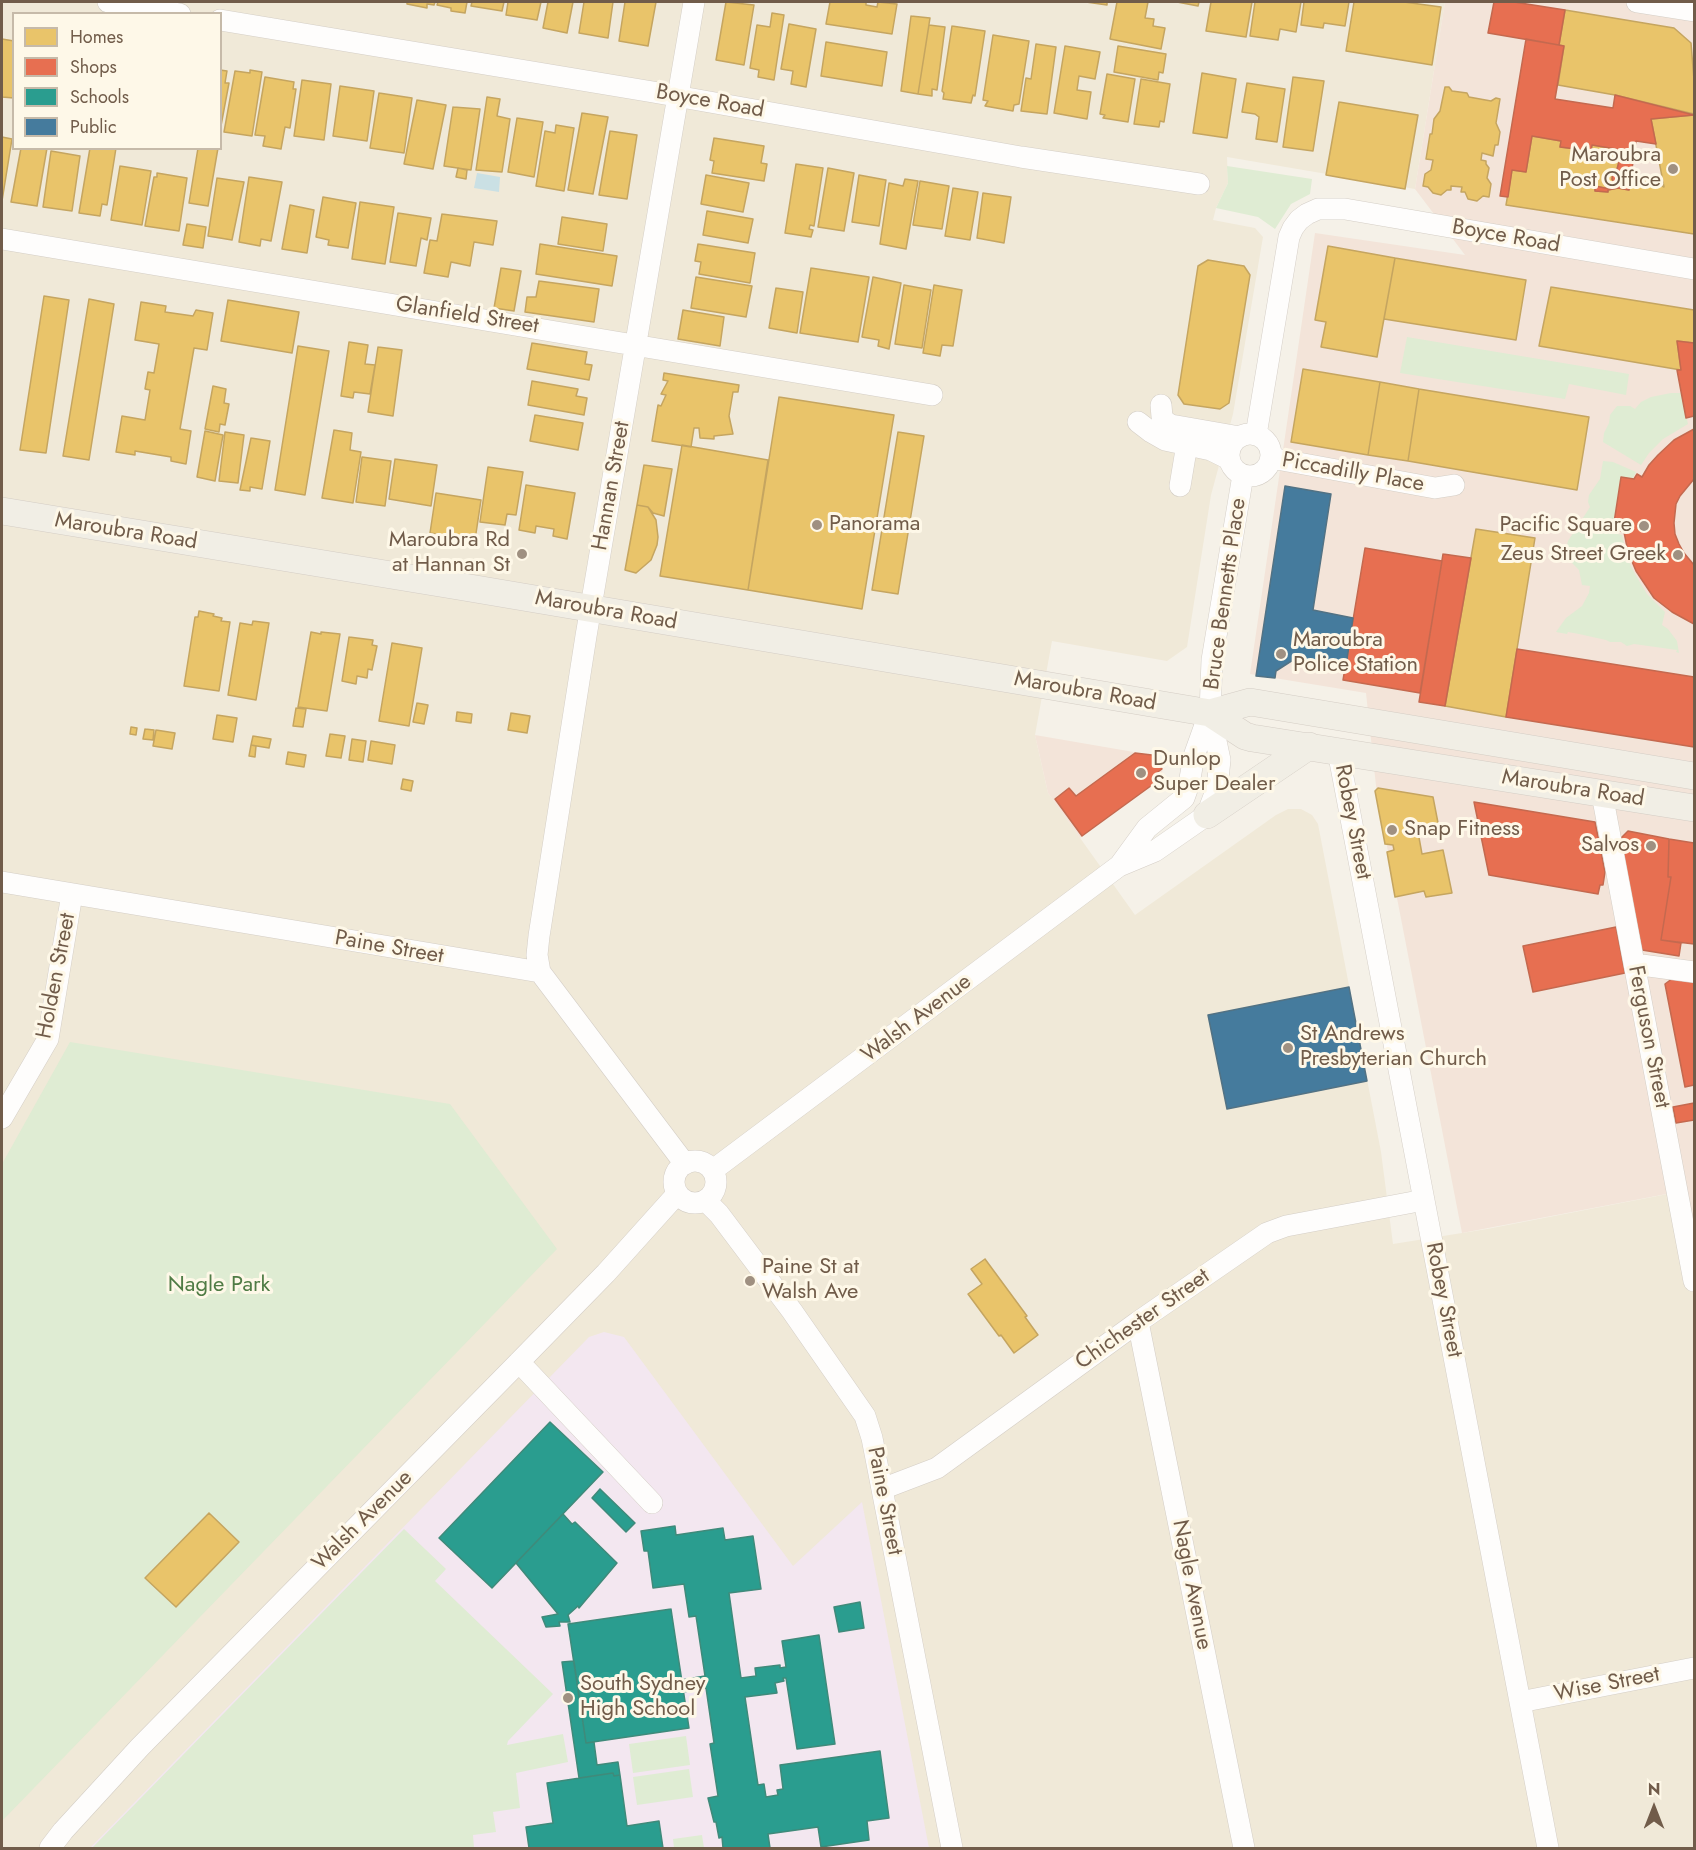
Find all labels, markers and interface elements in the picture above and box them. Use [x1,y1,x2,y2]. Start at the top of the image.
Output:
legend [12,12,222,150]
text: Homes [70,24,123,50]
text: Shops [70,54,117,80]
street label: Boyce Road [654,80,766,124]
text: Schools [70,84,129,110]
text: Public [70,114,117,140]
place label: Maroubra Post Office [1559,143,1661,194]
marker: Maroubra Post Office [1666,162,1680,176]
street label: Boyce Road [1450,215,1562,259]
street label: Glanfield Street [394,292,540,340]
street label: Hannan Street [588,419,636,553]
street label: Piccadilly Place [1280,448,1426,498]
street label: Bruce Bennetts Place [1199,496,1253,692]
street label: Maroubra Road [53,508,199,556]
place label: Panorama [829,512,920,538]
place label: Pacific Square [1499,513,1632,539]
marker: Panorama [810,518,824,532]
marker: Pacific Square [1637,519,1651,533]
place label: Maroubra Rd at Hannan St [389,528,510,580]
place label: Zeus Street Greek [1501,542,1666,568]
marker: Maroubra Rd at Hannan St [515,547,529,561]
marker: Zeus Street Greek [1671,548,1685,562]
street label: Maroubra Road [533,586,679,636]
place label: Maroubra Police Station [1293,628,1418,680]
marker: Maroubra Police Station [1274,647,1288,661]
street label: Maroubra Road [1012,667,1158,717]
place label: Dunlop Super Dealer [1153,747,1275,798]
street label: Robey Street [1328,762,1376,882]
street label: Maroubra Road [1500,765,1646,813]
marker: Dunlop Super Dealer [1134,766,1148,780]
place label: Snap Fitness [1404,817,1520,843]
marker: Snap Fitness [1385,823,1399,837]
place label: Salvos [1581,833,1639,859]
marker: Salvos [1644,839,1658,853]
street label: Holden Street [32,911,82,1041]
street label: Paine Street [333,925,445,971]
street label: Ferguson Street [1621,964,1675,1110]
street label: Walsh Avenue [857,969,977,1069]
place label: St Andrews Presbyterian Church [1300,1022,1487,1074]
marker: St Andrews Presbyterian Church [1281,1041,1295,1055]
street label: Robey Street [1419,1240,1467,1360]
place label: Paine St at Walsh Ave [762,1255,859,1306]
street label: Chichester Street [1071,1264,1215,1376]
park label: Nagle Park [168,1273,270,1299]
marker: Paine St at Walsh Ave [743,1274,757,1288]
street label: Paine Street [861,1445,907,1557]
street label: Walsh Avenue [307,1465,419,1577]
street label: Nagle Avenue [1165,1518,1217,1652]
street label: Wise Street [1552,1662,1662,1708]
place label: South Sydney High School [580,1672,706,1724]
marker: South Sydney High School [561,1691,575,1705]
north arrow [1624,1778,1684,1838]
text: N [1648,1778,1660,1801]

